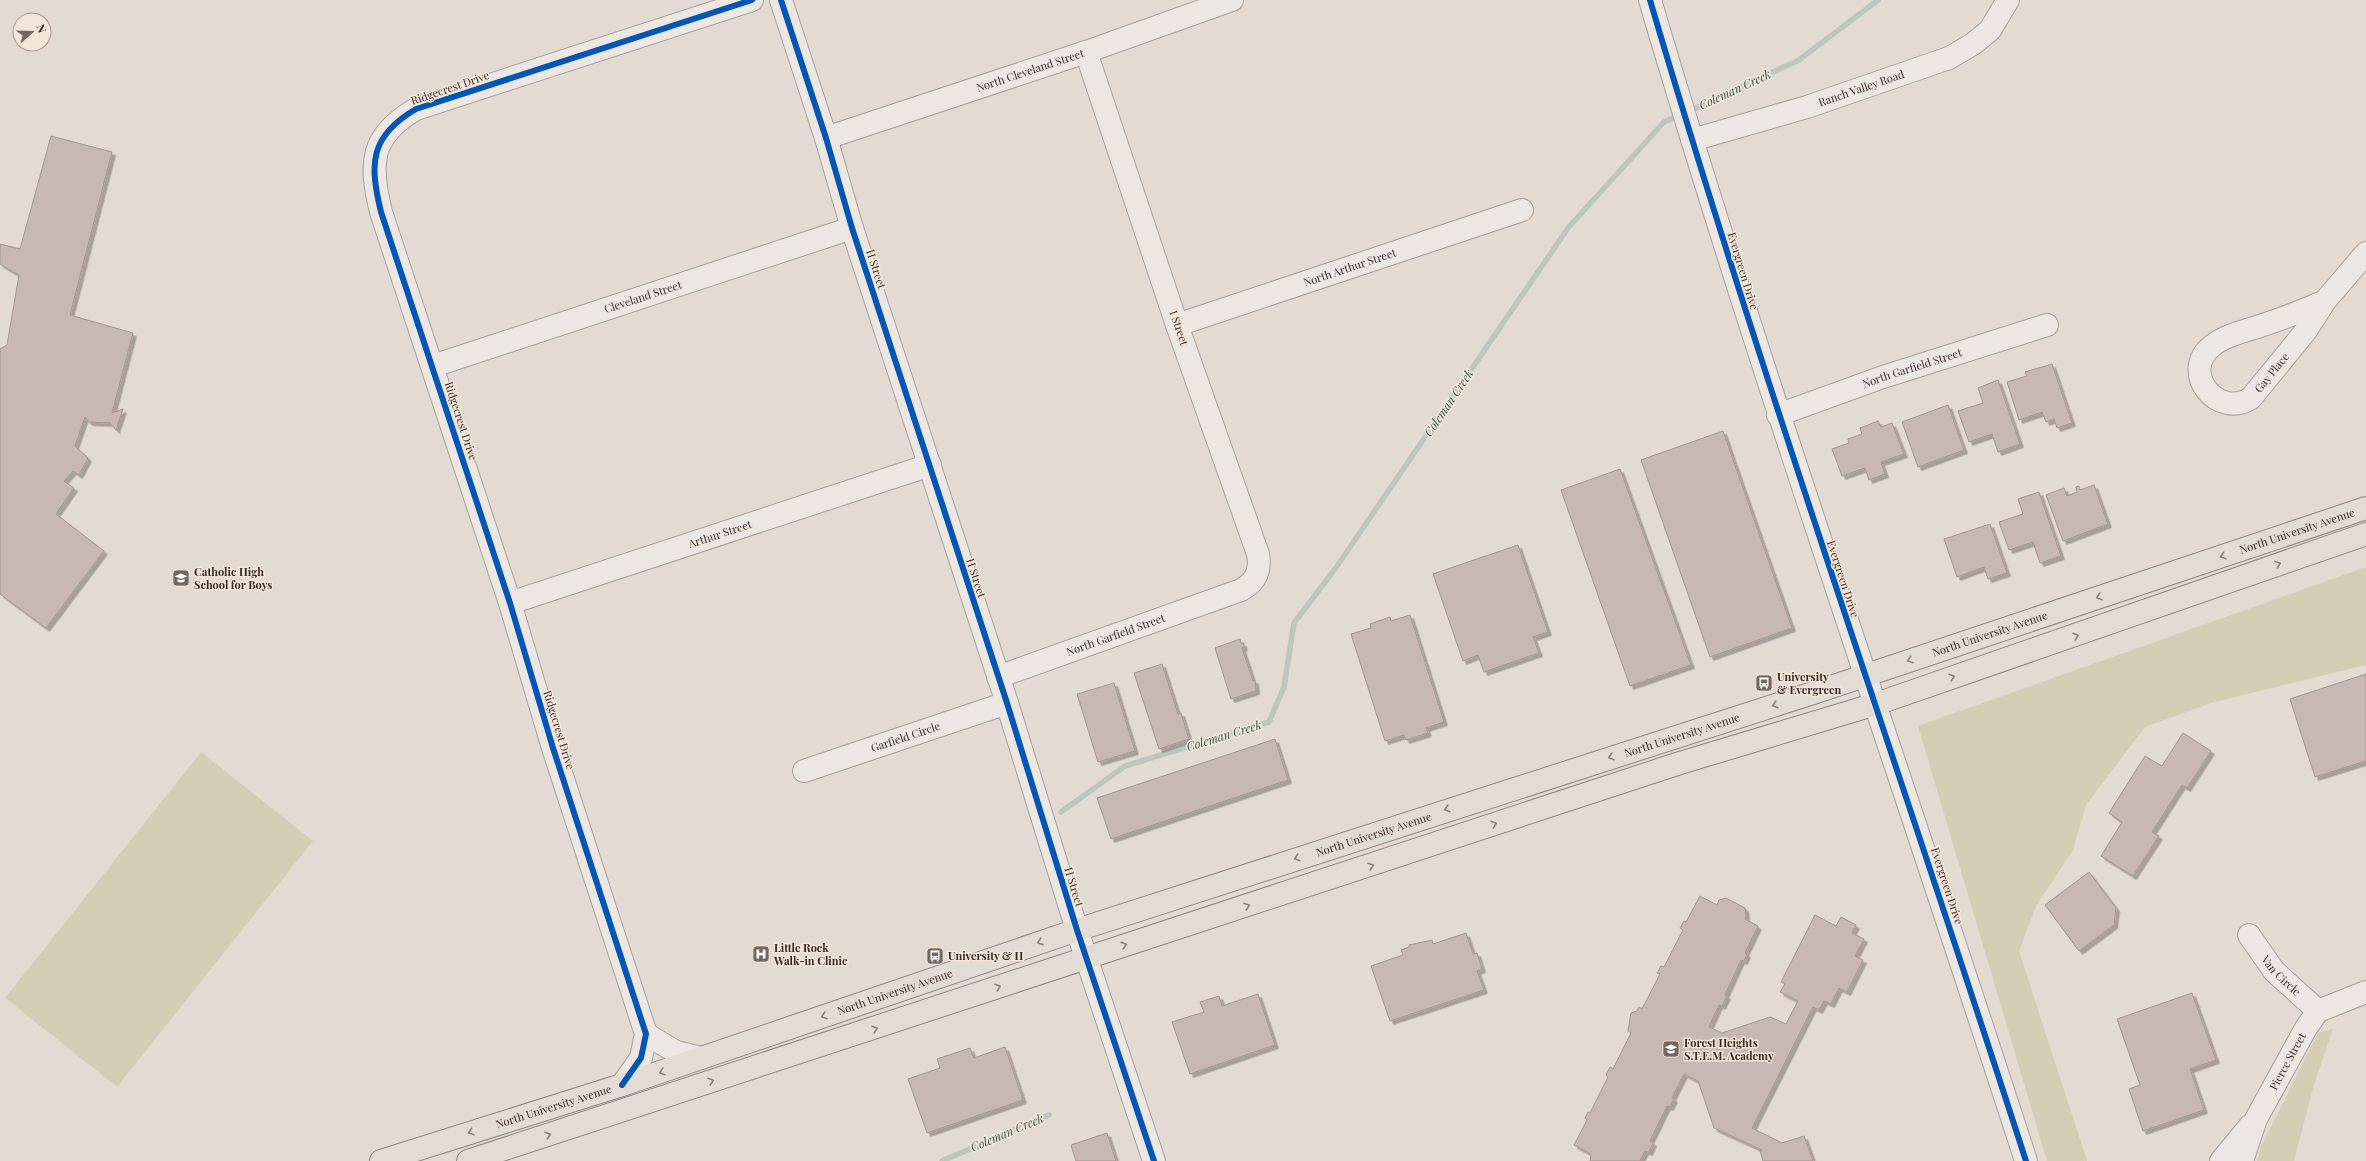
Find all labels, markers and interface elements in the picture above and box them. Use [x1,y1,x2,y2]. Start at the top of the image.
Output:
north arrow [12,12,52,52]
text: N [33,22,50,35]
street label: North Cleveland Street [974,45,1086,95]
water label: Coleman Creek [1696,65,1773,113]
street label: Ranch Valley Road [1816,66,1907,110]
street label: Ridgecrest Drive [409,67,491,108]
street label: Evergreen Drive [1725,230,1763,312]
street label: North Arthur Street [1301,245,1398,289]
street label: H Street [863,247,890,291]
street label: Cleveland Street [602,277,684,316]
street label: I Street [1167,308,1192,347]
street label: North Garfield Street [1860,344,1964,391]
street label: Gay Place [2251,349,2292,395]
water label: Coleman Creek [1420,366,1477,439]
street label: Ridgecrest Drive [442,380,481,463]
street label: North University Avenue [2237,504,2357,557]
street label: Arthur Street [685,516,753,551]
street label: Evergreen Drive [1824,538,1863,620]
one-way arrow [2219,551,2226,560]
street label: H Street [963,556,990,600]
one-way arrow [2274,561,2281,569]
place label: Catholic High School for Boys [194,564,272,592]
school or university icon: Catholic High School for Boys [171,568,191,588]
one-way arrow [2096,592,2103,601]
street label: North University Avenue [1930,607,2050,660]
street label: North Garfield Street [1064,610,1167,659]
one-way arrow [2072,632,2079,641]
one-way arrow [1906,655,1913,664]
place label: University & Evergreen [1777,669,1841,697]
bus stop icon: University & Evergreen [1754,673,1774,693]
one-way arrow [1949,673,1956,682]
street label: Ridgecrest Drive [540,689,579,772]
one-way arrow [1771,700,1778,709]
street label: North University Avenue [1622,709,1742,760]
water label: Coleman Creek [1184,716,1263,754]
street label: Garfield Circle [869,718,942,755]
one-way arrow [1607,752,1614,761]
one-way arrow [1444,804,1451,813]
street label: North University Avenue [1314,808,1434,860]
one-way arrow [1491,820,1498,829]
street label: Evergreen Drive [1928,845,1967,927]
one-way arrow [1293,853,1300,862]
one-way arrow [1368,862,1375,871]
street label: H Street [1061,865,1088,909]
one-way arrow [1244,902,1251,911]
one-way arrow [1037,938,1044,946]
place label: Little Rock Walk-in Clinic [773,940,848,968]
one-way arrow [1120,942,1127,950]
hospital icon: Little Rock Walk-in Clinic [751,944,771,964]
bus stop icon: University & H [925,946,945,966]
place label: University & H [948,948,1023,963]
street label: Van Circle [2258,952,2304,999]
street label: North University Avenue [835,965,955,1018]
one-way arrow [995,983,1002,992]
one-way arrow [821,1011,828,1020]
one-way arrow [872,1025,879,1033]
street label: Pierce Street [2265,1030,2309,1092]
place label: Forest Heights S.T.E.M. Academy [1684,1035,1774,1063]
school or university icon: Forest Heights S.T.E.M. Academy [1661,1039,1681,1059]
one-way arrow [658,1067,665,1075]
one-way arrow [708,1077,715,1086]
street label: North University Avenue [494,1081,614,1131]
water label: Coleman Creek [968,1110,1046,1155]
one-way arrow [467,1127,474,1135]
one-way arrow [544,1131,551,1140]

